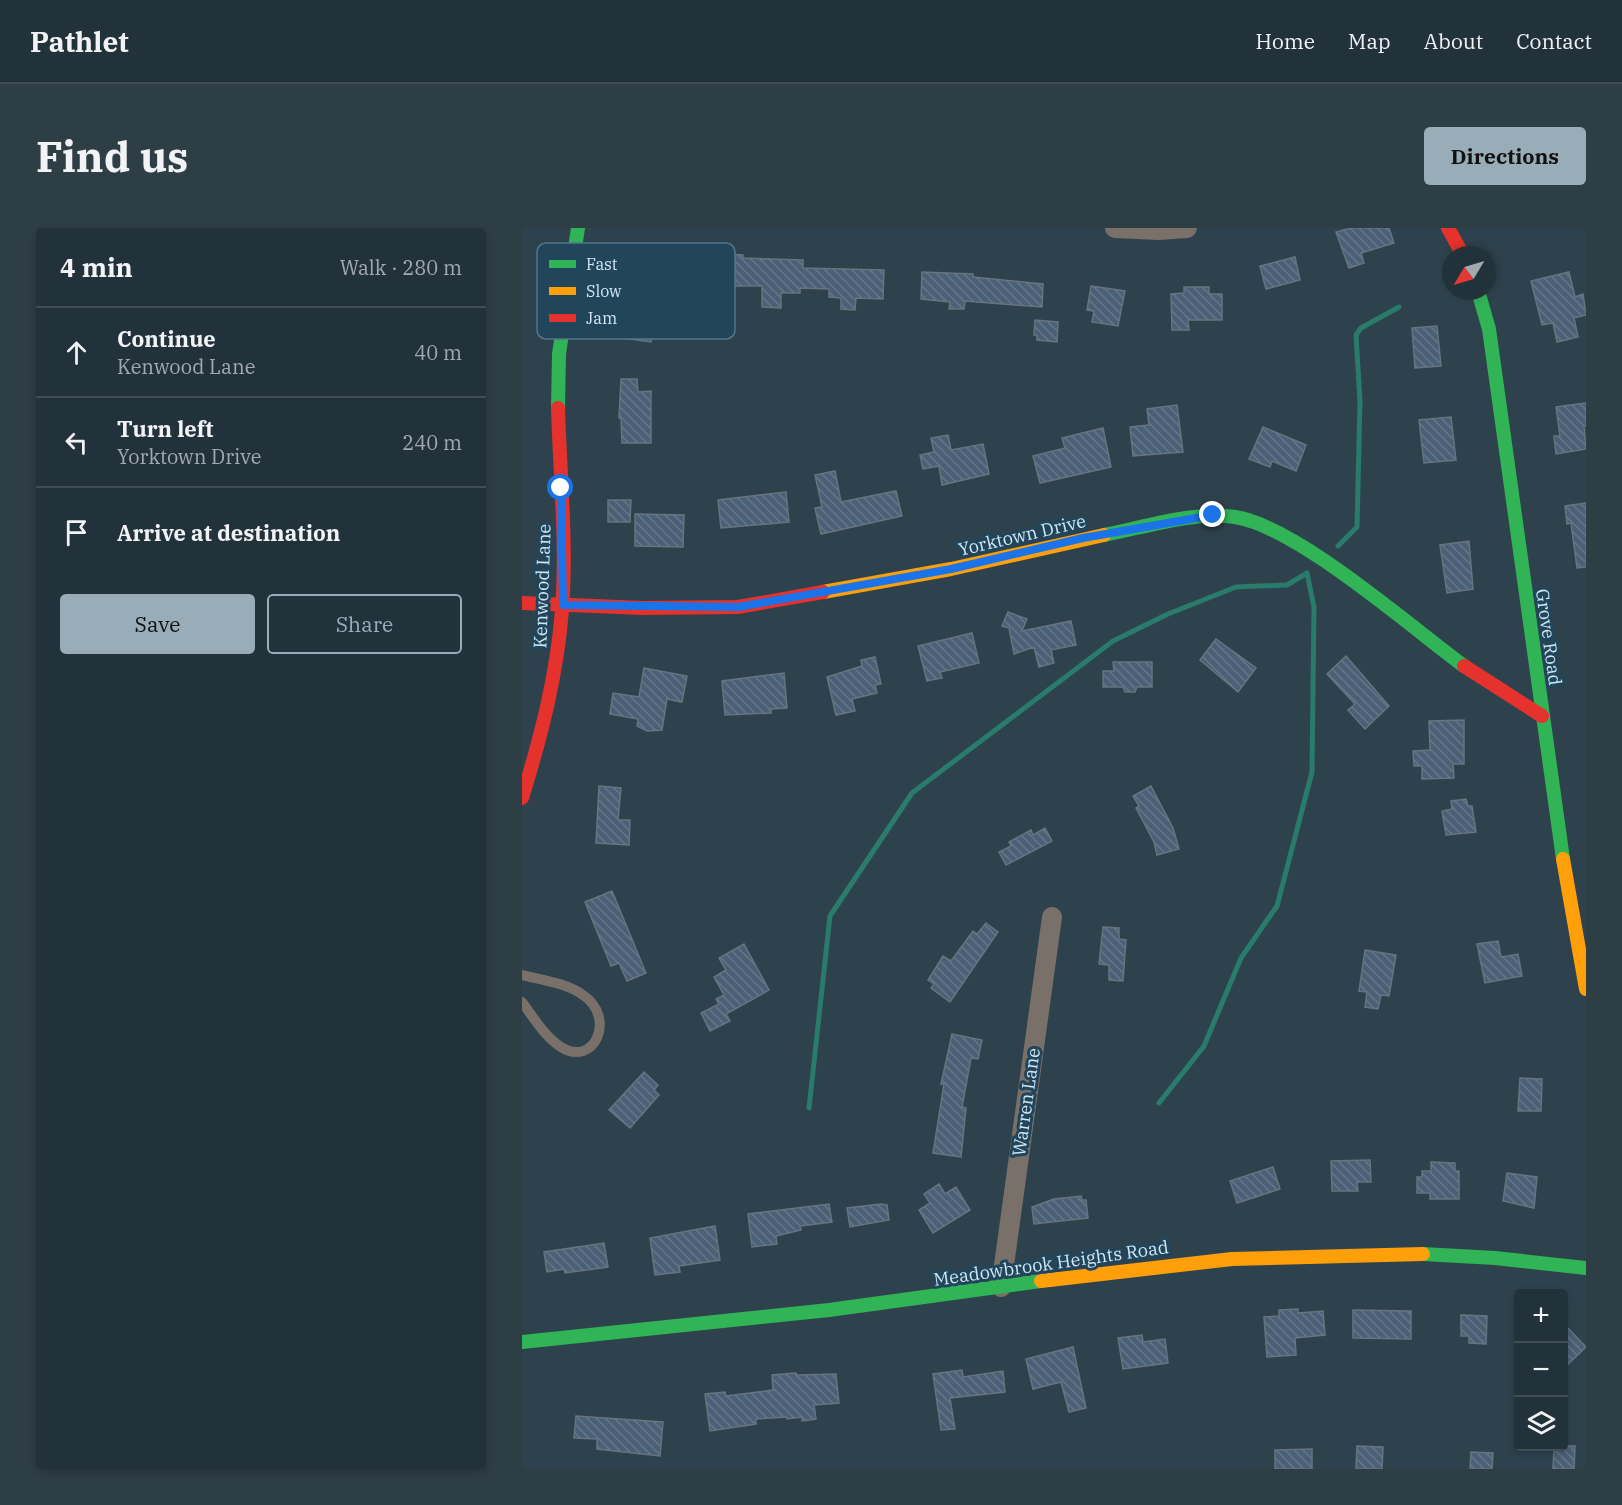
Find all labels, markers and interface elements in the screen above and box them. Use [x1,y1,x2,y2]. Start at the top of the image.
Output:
text: Pathlet [30,23,129,60]
text: Home [1255,27,1315,55]
text: Map [1348,27,1391,55]
text: About [1424,27,1483,55]
text: Contact [1516,27,1592,55]
button: Directions [1424,127,1586,185]
text: Find us [36,129,188,184]
legend [537,243,735,339]
north arrow [1442,246,1496,300]
text: 4 min [60,250,133,284]
text: Walk · 280 m [340,254,462,281]
text: Fast [586,254,618,274]
text: Slow [586,281,622,301]
text: Jam [586,308,617,328]
text: Continue [117,324,216,353]
icon: ahead [60,336,93,369]
text: 40 m [414,339,462,366]
text: Kenwood Lane [117,353,255,380]
text: Turn left [117,414,213,443]
icon: left [60,426,93,459]
text: 240 m [402,429,462,456]
text: Yorktown Drive [117,443,262,470]
route start [547,474,573,500]
route end [1199,501,1225,527]
street label: Yorktown Drive [956,509,1088,561]
icon: arrive [60,516,93,549]
text: Arrive at destination [117,518,340,547]
street label: Kenwood Lane [528,523,556,649]
street label: Grove Road [1531,587,1567,687]
button: Save [60,594,255,654]
button: Share [267,594,462,654]
street label: Warren Lane [1007,1046,1045,1158]
street label: Meadowbrook Heights Road [932,1235,1170,1291]
map controls [1514,1289,1568,1451]
button: + [1514,1289,1568,1343]
button: − [1514,1343,1568,1397]
button: layers [1514,1397,1568,1451]

